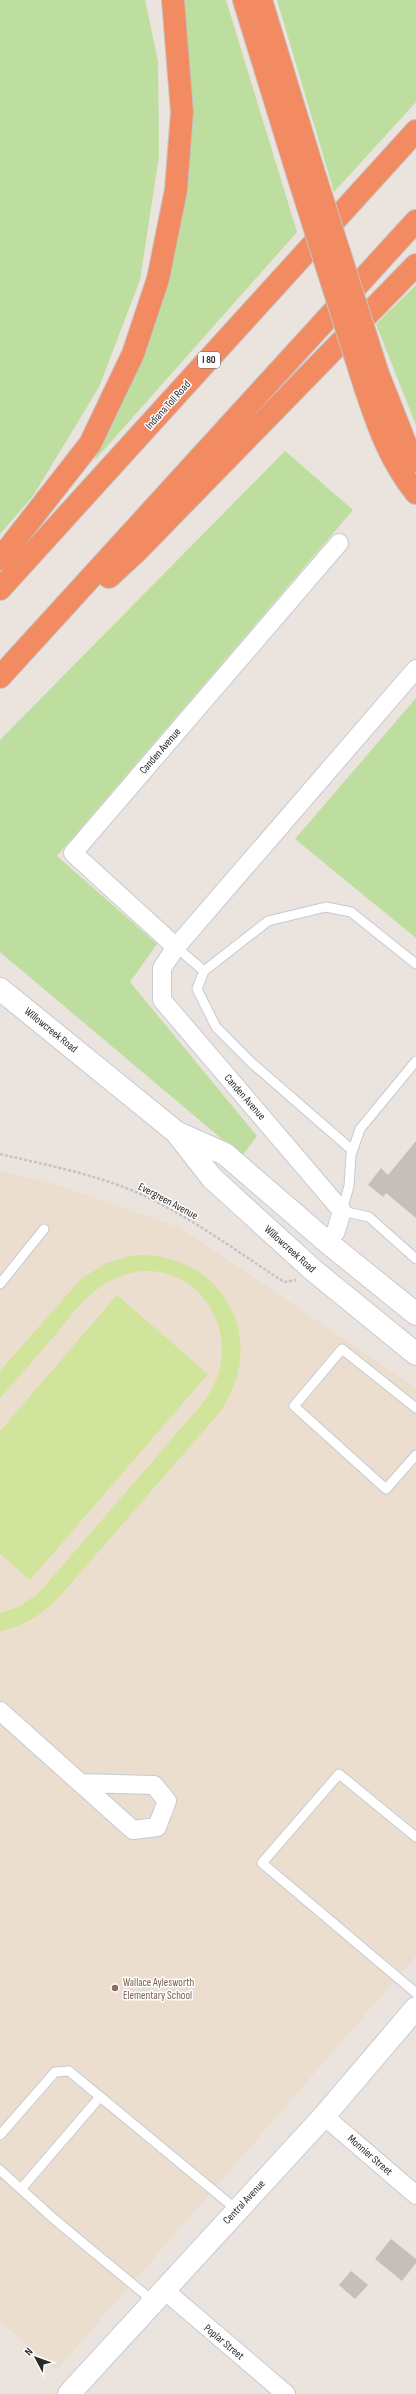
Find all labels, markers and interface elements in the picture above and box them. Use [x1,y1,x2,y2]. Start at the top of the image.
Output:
road number: I 80 [198,352,220,368]
street label: Indiana Toll Road [143,378,194,432]
street label: Canden Avenue [137,725,183,777]
street label: Willowcreek Road [22,1005,80,1056]
street label: Canden Avenue [222,1071,268,1123]
street label: Evergreen Avenue [136,1180,200,1222]
street label: Willowcreek Road [262,1223,319,1276]
place label: Wallace Aylesworth Elementary School [123,1976,195,2002]
marker: Wallace Aylesworth Elementary School [110,1983,120,1993]
street label: Monnier Street [345,2132,396,2178]
street label: Central Avenue [220,2177,268,2227]
street label: Poplar Street [201,2322,247,2363]
north arrow [16,2338,56,2378]
text: N [22,2345,36,2358]

